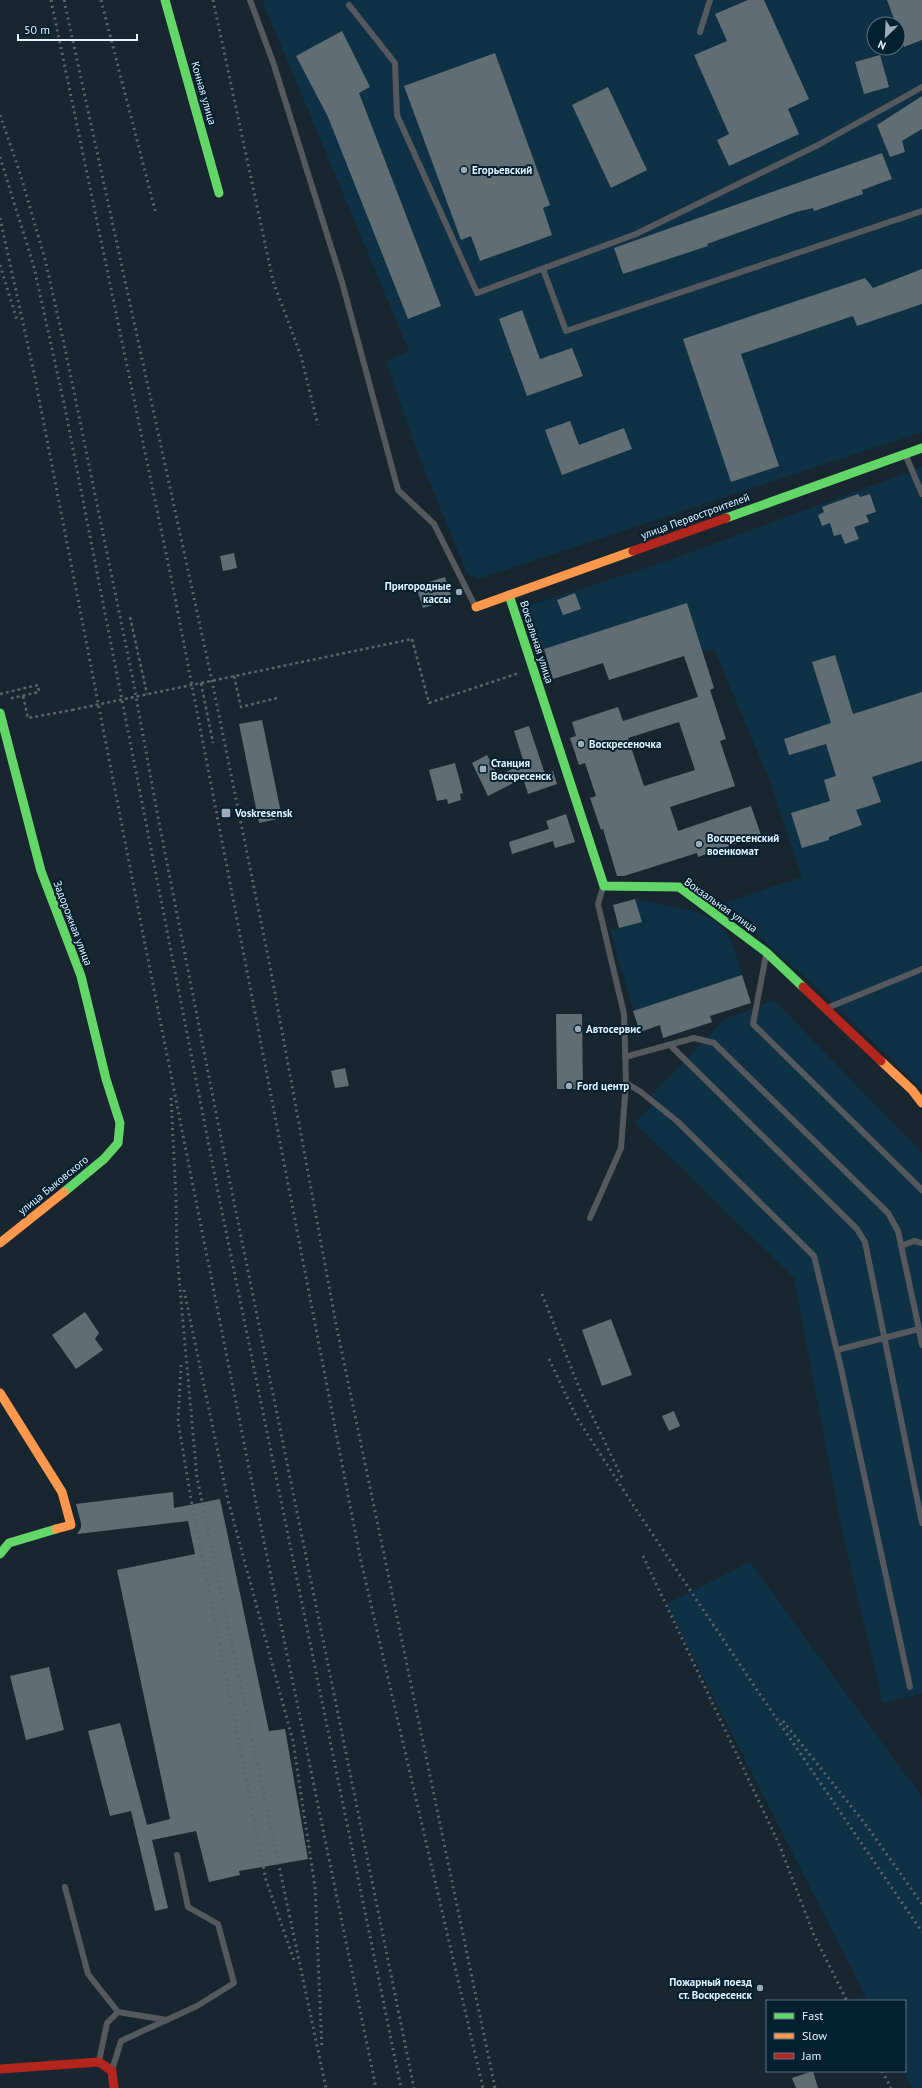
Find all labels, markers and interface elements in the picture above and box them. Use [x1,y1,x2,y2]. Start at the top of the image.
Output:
scale bar [18,16,137,42]
north arrow [866,16,906,56]
text: 50 m [24,22,50,37]
text: N [876,37,888,53]
street label: Конная улица [188,60,220,126]
place label: Егорьевский [472,163,532,177]
marker: Егорьевский [459,165,469,175]
street label: улица Первостроителей [639,490,751,542]
place label: Пригородные кассы [385,579,451,606]
marker: Пригородные кассы [454,587,464,597]
street label: Вокзальная улица [517,599,557,685]
place label: Воскресеночка [589,737,661,751]
marker: Воскресеночка [576,739,586,749]
place label: Станция Воскресенск [491,756,552,783]
marker: Станция Воскресенск [478,764,488,774]
place label: Voskresensk [234,806,293,820]
marker: Voskresensk [220,807,232,819]
place label: Воскресенский военкомат [707,831,779,858]
marker: Воскресенский военкомат [694,839,704,849]
street label: Вокзальная улица [682,875,760,935]
street label: Задорожная улица [50,879,96,967]
place label: Автосервис [586,1022,641,1036]
marker: Автосервис [573,1024,583,1034]
place label: Ford центр [577,1079,629,1093]
marker: Ford центр [564,1081,574,1091]
street label: улица Быковского [15,1152,91,1218]
place label: Пожарный поезд ст. Воскресенск [669,1975,753,2002]
marker: Пожарный поезд ст. Воскресенск [755,1983,765,1993]
legend [766,2000,906,2072]
text: Fast [802,2008,823,2023]
text: Slow [802,2028,827,2043]
text: Jam [801,2048,821,2063]

